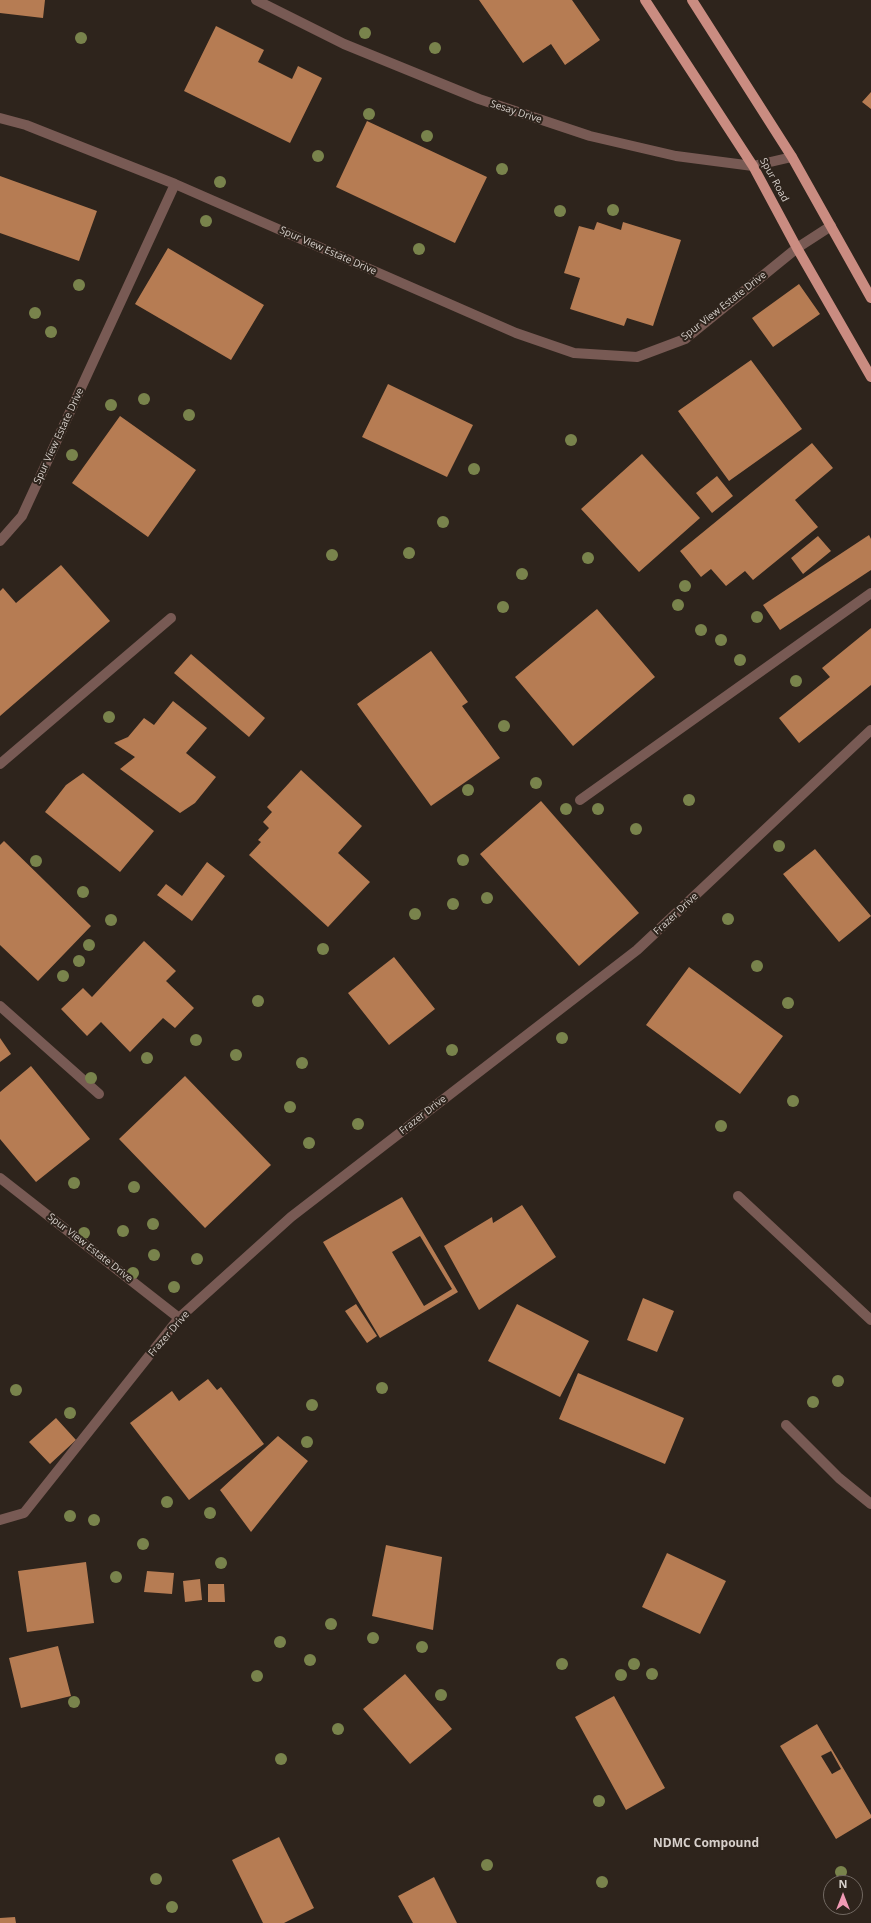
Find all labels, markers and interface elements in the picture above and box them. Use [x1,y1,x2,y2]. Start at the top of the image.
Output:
street label: Sesay Drive [489,98,543,126]
street label: Spur Road [757,156,791,204]
street label: Spur View Estate Drive [278,224,378,278]
street label: Spur View Estate Drive [679,269,769,343]
street label: Spur View Estate Drive [31,386,87,486]
street label: Frazer Drive [651,890,701,938]
street label: Frazer Drive [397,1093,449,1137]
street label: Spur View Estate Drive [45,1211,135,1285]
street label: Frazer Drive [146,1309,192,1359]
district label: NDMC Compound [653,1837,759,1851]
north arrow [823,1875,863,1915]
text: N [839,1876,847,1891]

